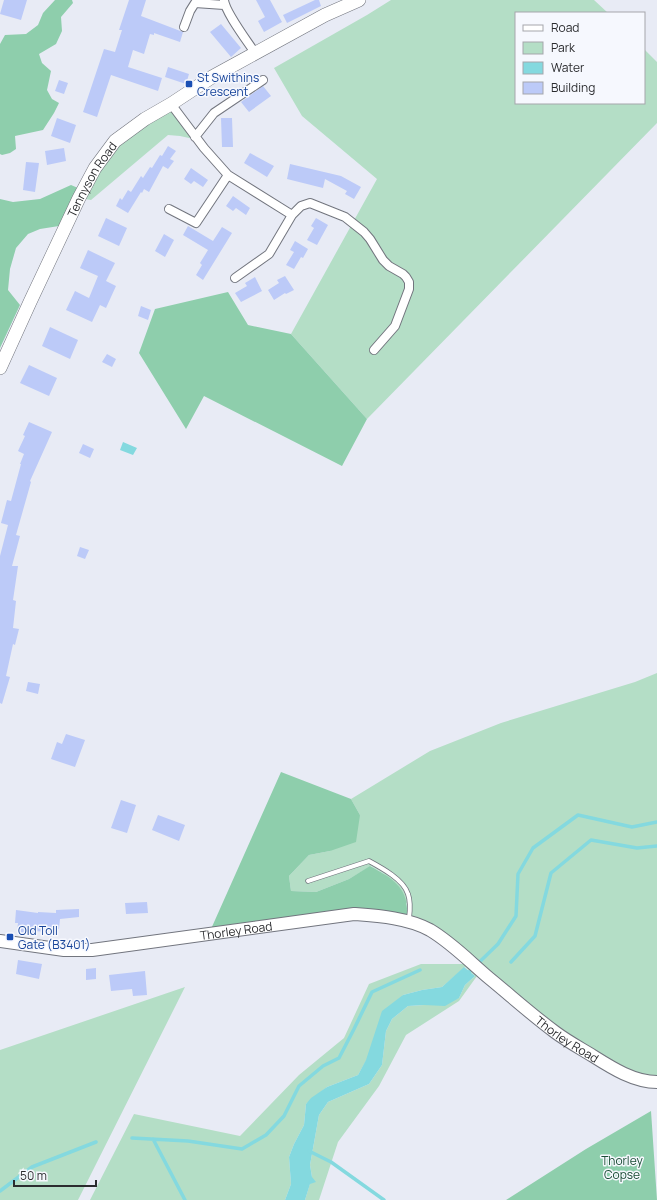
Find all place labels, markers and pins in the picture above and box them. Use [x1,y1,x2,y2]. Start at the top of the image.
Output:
place label: St Swithins Crescent [197,69,259,100]
marker: St Swithins Crescent [184,79,194,89]
place label: Old Toll Gate (B3401) [18,922,90,953]
marker: Old Toll Gate (B3401) [5,932,15,942]

